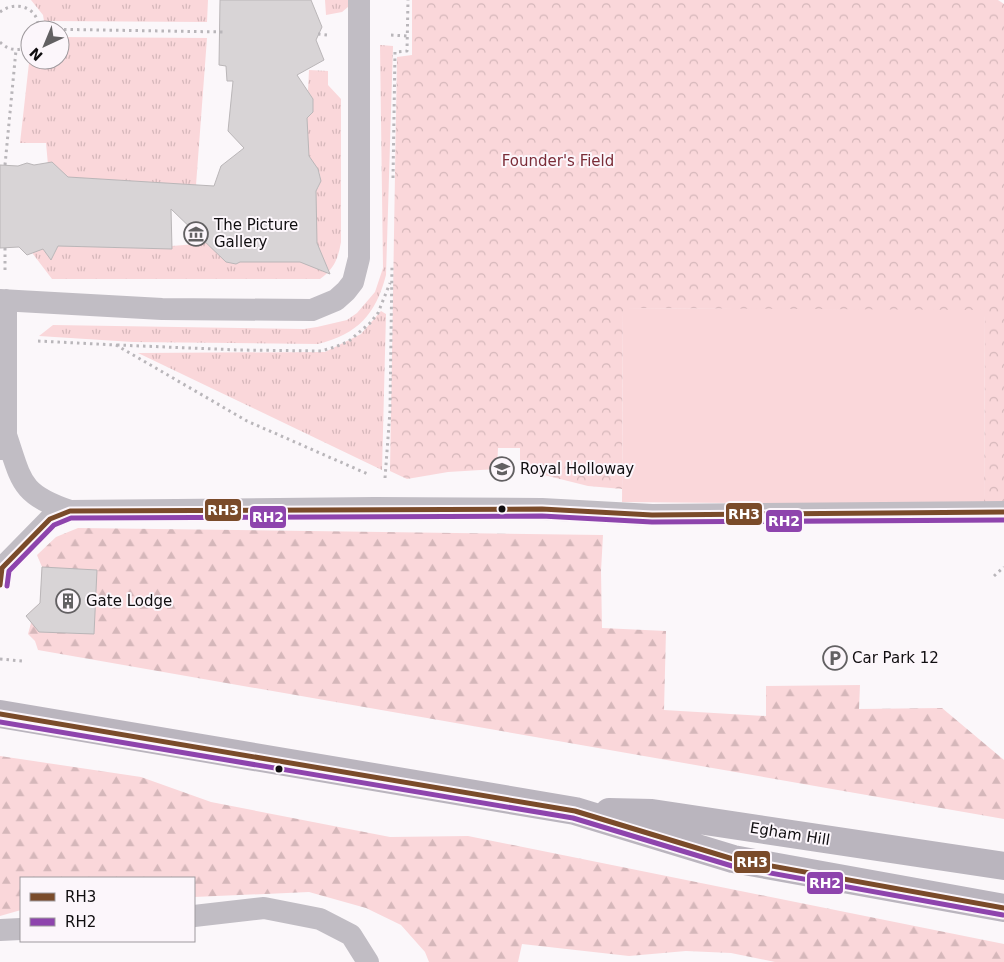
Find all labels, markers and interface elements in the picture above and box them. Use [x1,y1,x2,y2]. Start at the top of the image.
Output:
north arrow [20,20,70,70]
text: N [26,45,46,64]
park label: Founder's Field [502,152,614,170]
place label: The Picture Gallery [213,216,298,251]
museum icon: The Picture Gallery [183,221,209,247]
school or university icon: Royal Holloway [489,456,515,482]
place label: Royal Holloway [520,460,634,478]
line badge: RH3 [204,498,242,522]
text: RH3 [207,502,239,518]
line badge: RH3 [725,502,763,526]
unlabelled marker [497,504,507,514]
line badge: RH2 [249,505,287,529]
text: RH3 [728,506,760,522]
text: RH2 [252,509,284,525]
line badge: RH2 [765,509,803,533]
text: RH2 [768,513,800,529]
building icon: Gate Lodge [55,588,81,614]
place label: Gate Lodge [86,592,172,610]
parking icon: Car Park 12 [822,645,848,671]
place label: Car Park 12 [852,649,939,667]
unlabelled marker [274,764,284,774]
street label: Egham Hill [749,819,831,849]
line badge: RH3 [733,850,771,874]
text: RH3 [736,854,768,870]
line badge: RH2 [806,871,844,895]
text: RH2 [809,875,841,891]
legend [20,877,195,942]
text: RH3 [65,888,96,906]
text: RH2 [65,913,96,931]

